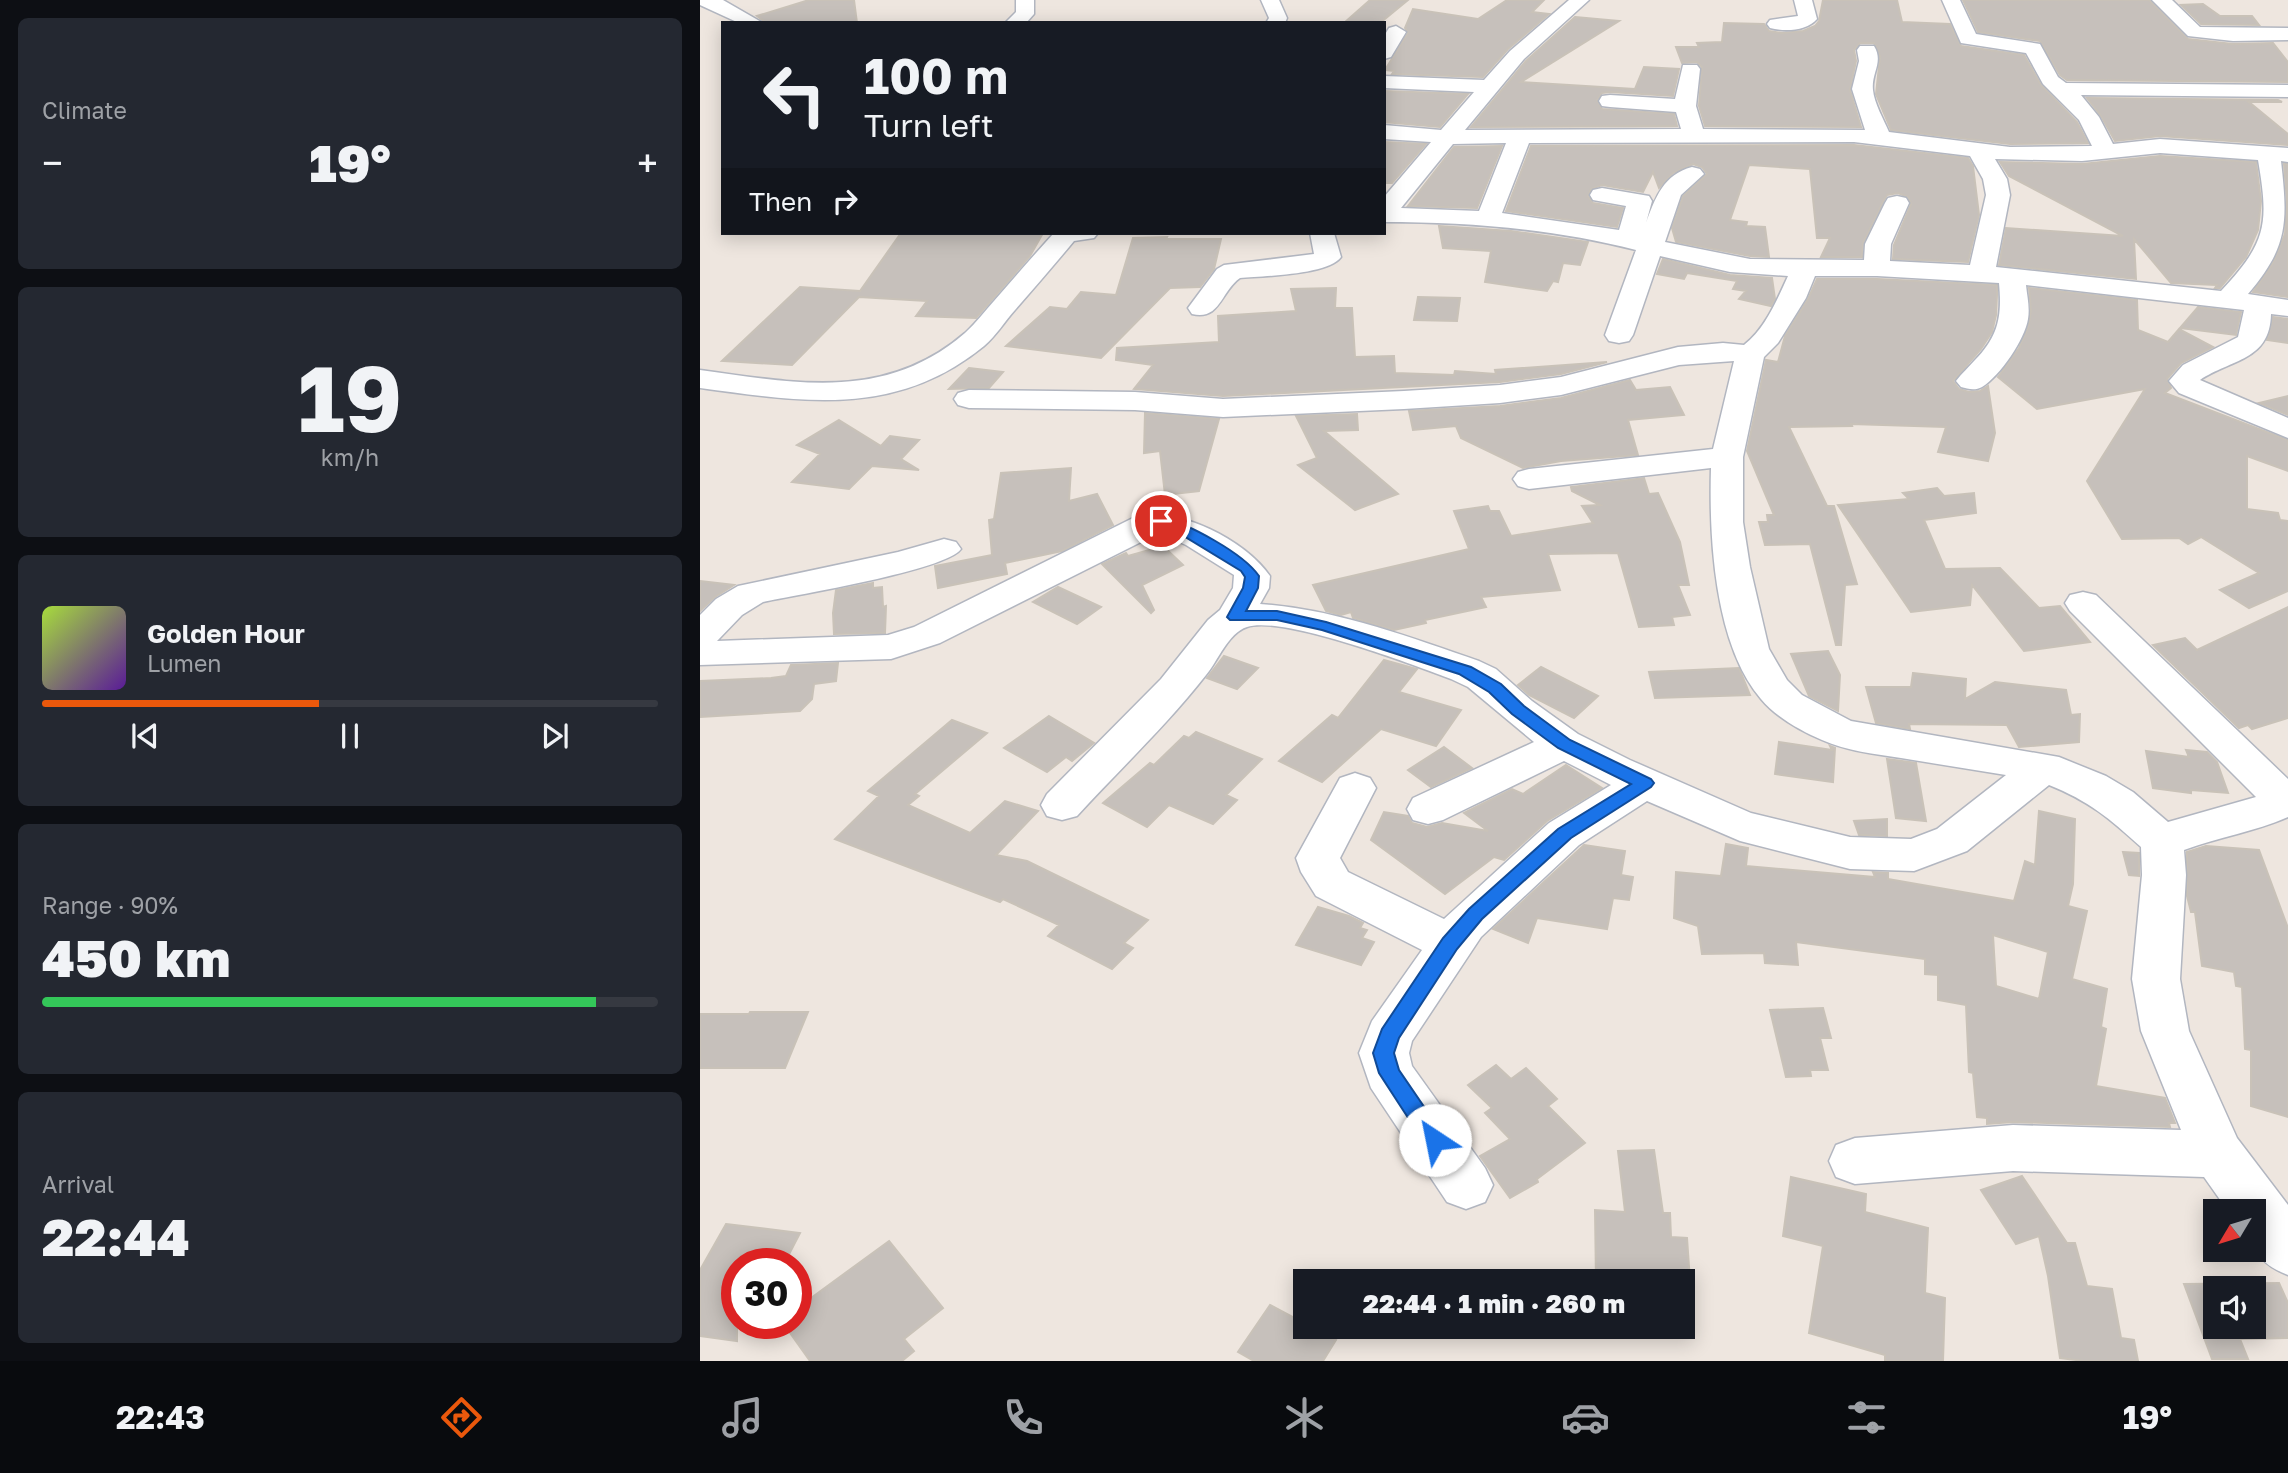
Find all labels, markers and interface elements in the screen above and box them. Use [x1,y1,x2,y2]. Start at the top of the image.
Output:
text: 100 m [864,46,1008,105]
icon: left [749,49,840,140]
text: Climate [42,96,127,124]
text: Turn left [864,106,993,144]
text: 19° [309,131,391,193]
text: − [42,140,63,185]
text: + [637,140,658,185]
icon: right [826,182,864,220]
text: Then [749,186,812,217]
text: 19 [298,343,402,452]
text: km/h [321,443,379,471]
pin [1131,491,1191,551]
icon: arrive [1142,502,1180,540]
text: Golden Hour [147,618,305,649]
text: Lumen [147,649,221,677]
icon: previous [126,717,164,755]
icon: pause [331,717,369,755]
icon: next [536,717,574,755]
text: Range · 90% [42,891,178,919]
text: 450 km [42,926,230,988]
position arrow [1398,1103,1472,1177]
text: Arrival [42,1170,114,1198]
north arrow [2203,1199,2266,1262]
map controls [2203,1199,2266,1339]
text: 22:44 [42,1205,190,1267]
speed limit sign: 30 [721,1248,812,1339]
button: sound [2203,1276,2266,1339]
text: 22:44 · 1 min · 260 m [1363,1288,1625,1319]
icon: directions [437,1393,486,1442]
icon: music [718,1393,767,1442]
icon: phone [999,1393,1048,1442]
icon: climate [1280,1393,1329,1442]
icon: car [1561,1393,1610,1442]
icon: filters [1842,1393,1891,1442]
text: 22:43 [116,1398,205,1436]
text: 19° [2123,1398,2172,1436]

